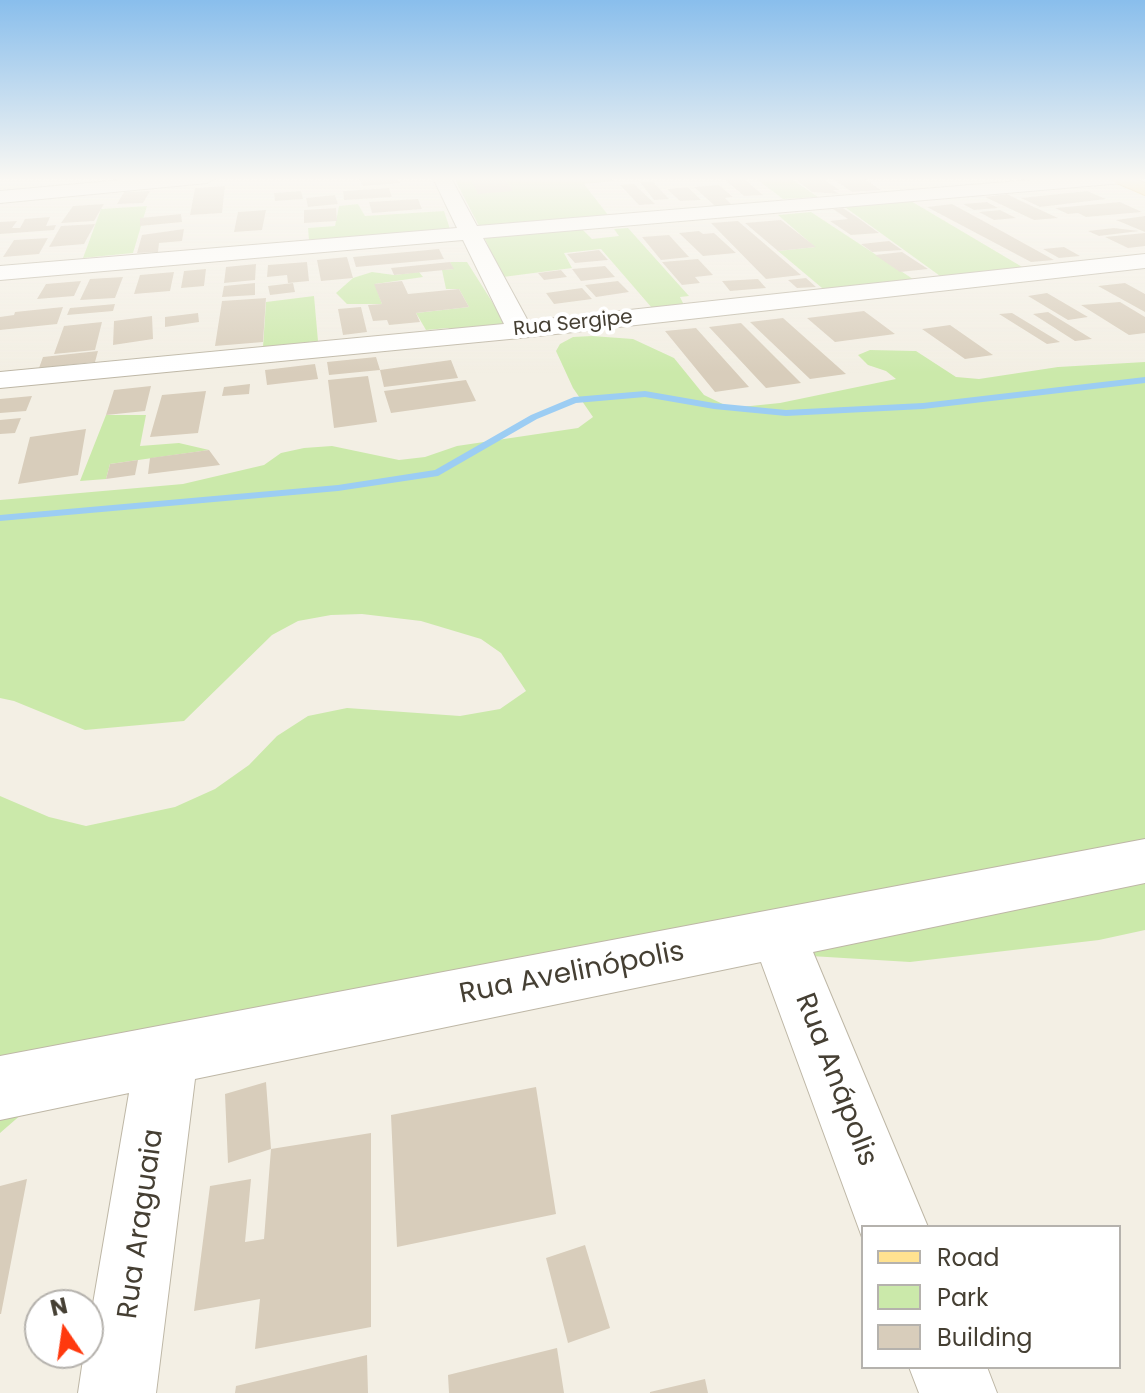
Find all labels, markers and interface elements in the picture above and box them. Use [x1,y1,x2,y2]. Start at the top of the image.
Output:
street label: Rua Sergipe [512,306,634,342]
street label: Rua Avelinópolis [457,936,687,1012]
street label: Rua Anápolis [787,989,883,1171]
street label: Rua Araguaia [112,1127,172,1321]
legend [861,1225,1121,1369]
text: Road [937,1241,999,1274]
text: Park [937,1281,988,1314]
north arrow [24,1289,104,1369]
text: N [47,1290,70,1324]
text: Building [937,1321,1033,1354]

